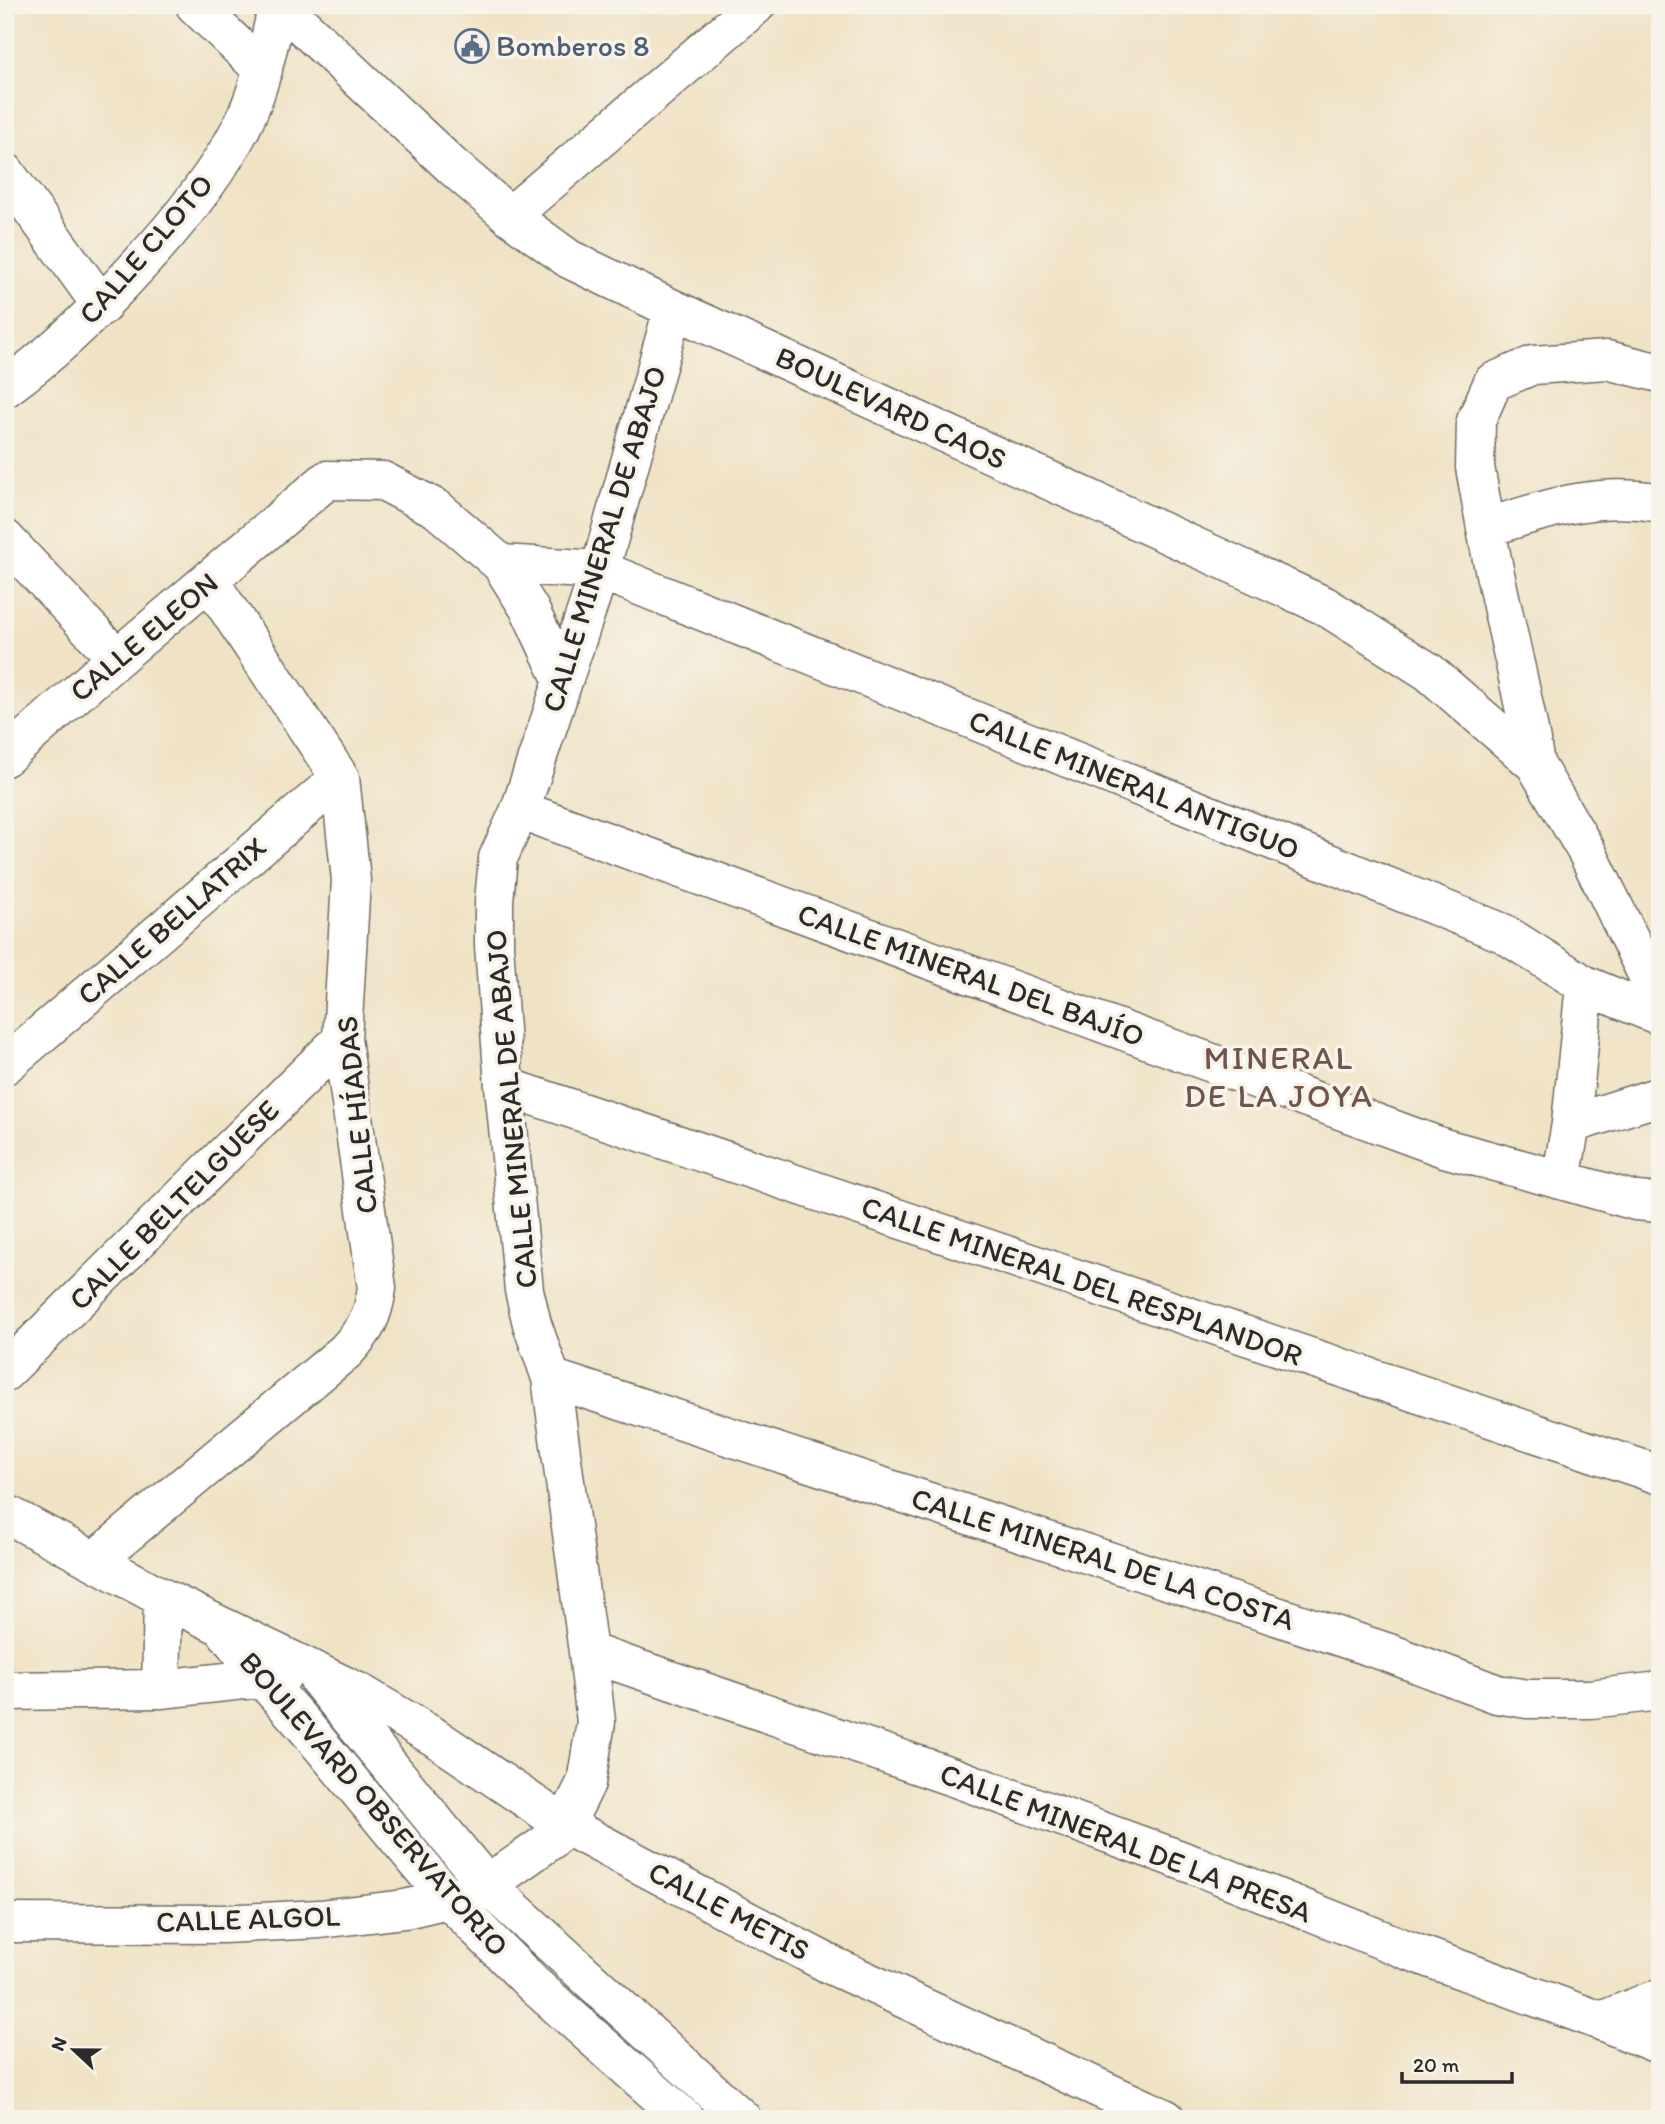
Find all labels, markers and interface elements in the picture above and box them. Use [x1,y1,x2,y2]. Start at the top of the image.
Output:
public building icon: Bomberos 8 [453,27,491,65]
place label: Bomberos 8 [496,27,650,64]
street label: CALLE CLOTO [70,166,221,331]
street label: BOULEVARD CAOS [770,338,1013,477]
street label: CALLE MINERAL DE ABAJO [533,361,674,717]
street label: CALLE ELEON [62,564,226,709]
street label: CALLE MINERAL ANTIGUO [964,701,1305,868]
street label: CALLE BELLATRIX [70,828,274,1013]
street label: CALLE MINERAL DEL BAJÍO [793,895,1150,1055]
street label: CALLE MINERAL DE ABAJO [476,928,545,1290]
street label: CALLE HÍADAS [328,1014,385,1216]
district label: MINERAL DE LA JOYA [1184,1038,1374,1115]
street label: CALLE BELTELGUESE [61,1092,287,1318]
street label: CALLE MINERAL DEL RESPLANDOR [857,1187,1308,1374]
street label: CALLE MINERAL DE LA COSTA [907,1479,1299,1638]
street label: BOULEVARD OBSERVATORIO [232,1644,517,1964]
street label: CALLE MINERAL DE LA PRESA [935,1754,1317,1931]
street label: CALLE METIS [642,1853,816,1969]
street label: CALLE ALGOL [155,1897,341,1940]
north arrow [38,2016,108,2086]
text: N [46,2034,72,2054]
scale bar [1402,2040,1513,2084]
text: 20 m [1413,2052,1460,2077]

